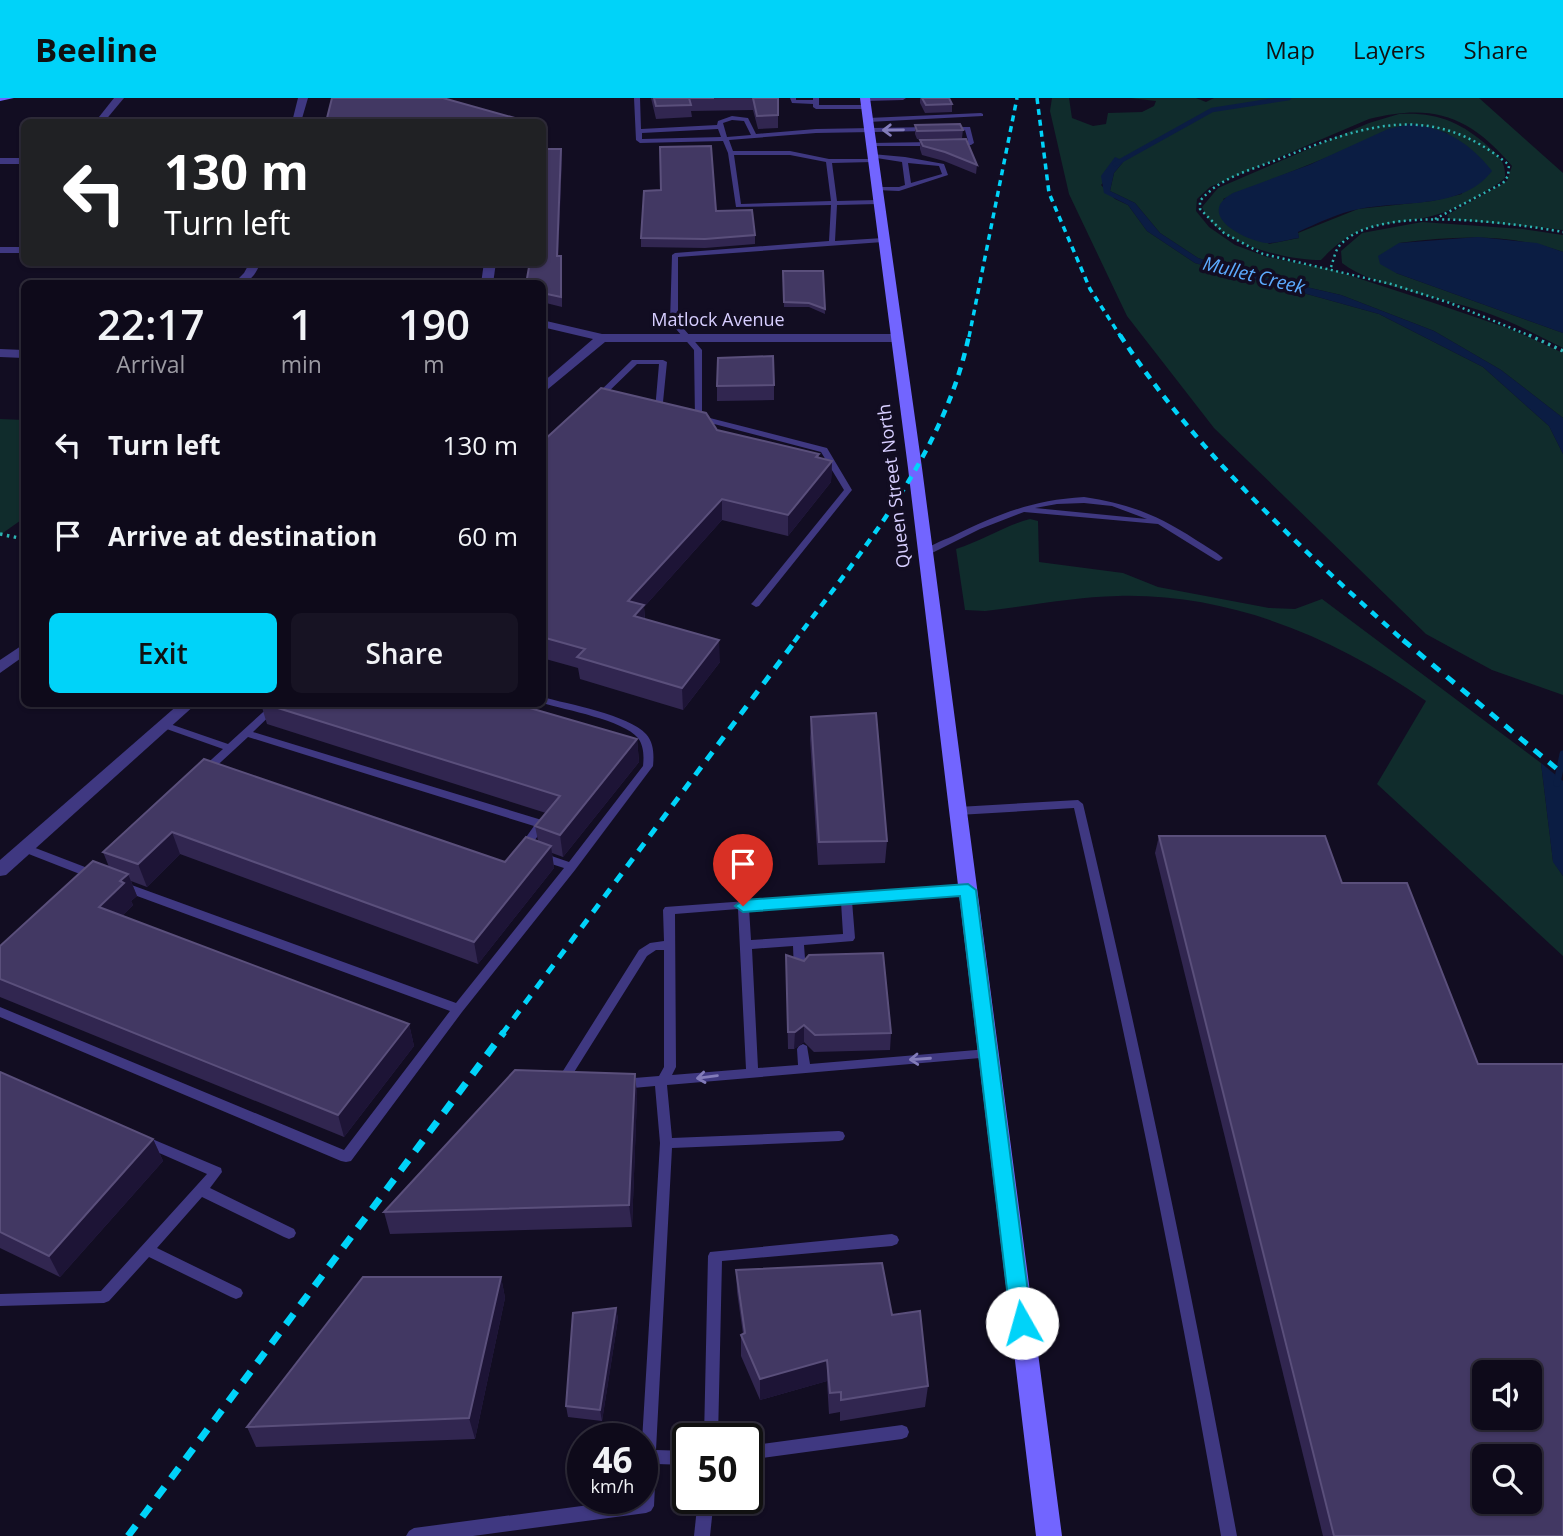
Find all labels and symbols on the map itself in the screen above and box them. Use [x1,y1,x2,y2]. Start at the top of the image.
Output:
one-way arrow [882,123,905,136]
water label: Mullet Creek [1200,250,1308,300]
street label: Matlock Avenue [651,307,785,331]
street label: Queen Street North [871,403,915,570]
pin [713,834,773,906]
one-way arrow [910,1053,932,1066]
one-way arrow [696,1071,719,1084]
position arrow [985,1286,1059,1360]
speed limit sign: 50 [672,1423,763,1514]

